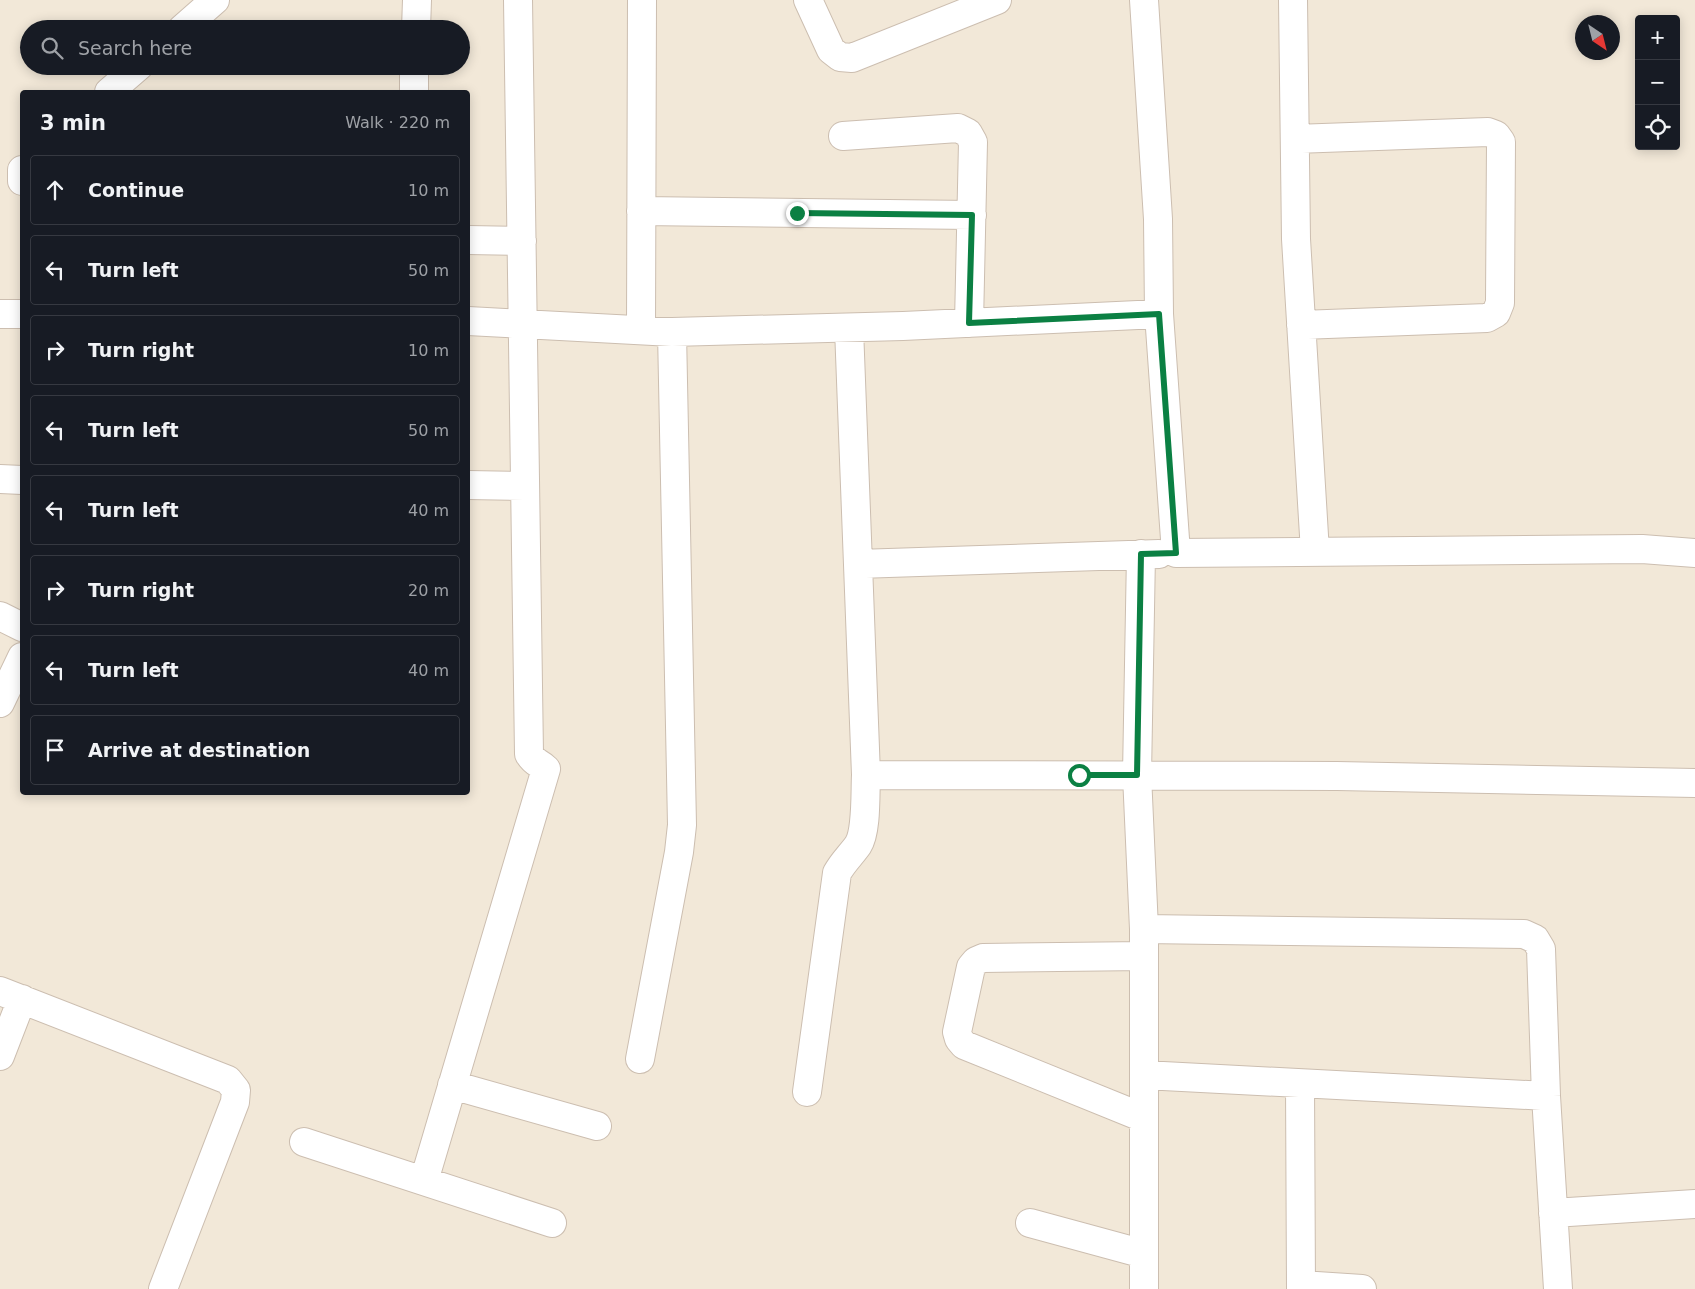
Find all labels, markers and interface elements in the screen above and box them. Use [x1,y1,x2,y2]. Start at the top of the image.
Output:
north arrow [1575,15,1620,60]
map controls [1635,15,1680,150]
button: + [1635,15,1680,60]
search box [20,20,470,75]
icon: search [38,34,66,62]
text: Search here [78,37,192,59]
button: − [1635,60,1680,105]
button: locate [1635,105,1680,150]
text: 3 min [40,111,106,135]
text: Walk · 220 m [345,113,450,132]
icon: ahead [41,176,69,204]
text: Continue [88,179,184,201]
text: 10 m [408,181,449,200]
route end [786,202,809,225]
icon: left [41,256,69,284]
text: Turn left [88,259,179,281]
text: 50 m [408,261,449,280]
icon: right [41,336,69,364]
text: Turn right [88,339,194,361]
text: 10 m [408,341,449,360]
icon: left [41,416,69,444]
text: Turn left [88,419,179,441]
text: 50 m [408,421,449,440]
icon: left [41,496,69,524]
text: Turn left [88,499,179,521]
text: 40 m [408,501,449,520]
icon: right [41,576,69,604]
text: Turn right [88,579,194,601]
text: 20 m [408,581,449,600]
icon: left [41,656,69,684]
text: Turn left [88,659,179,681]
text: 40 m [408,661,449,680]
icon: arrive [41,736,69,764]
text: Arrive at destination [88,739,310,761]
route start [1068,764,1091,787]

